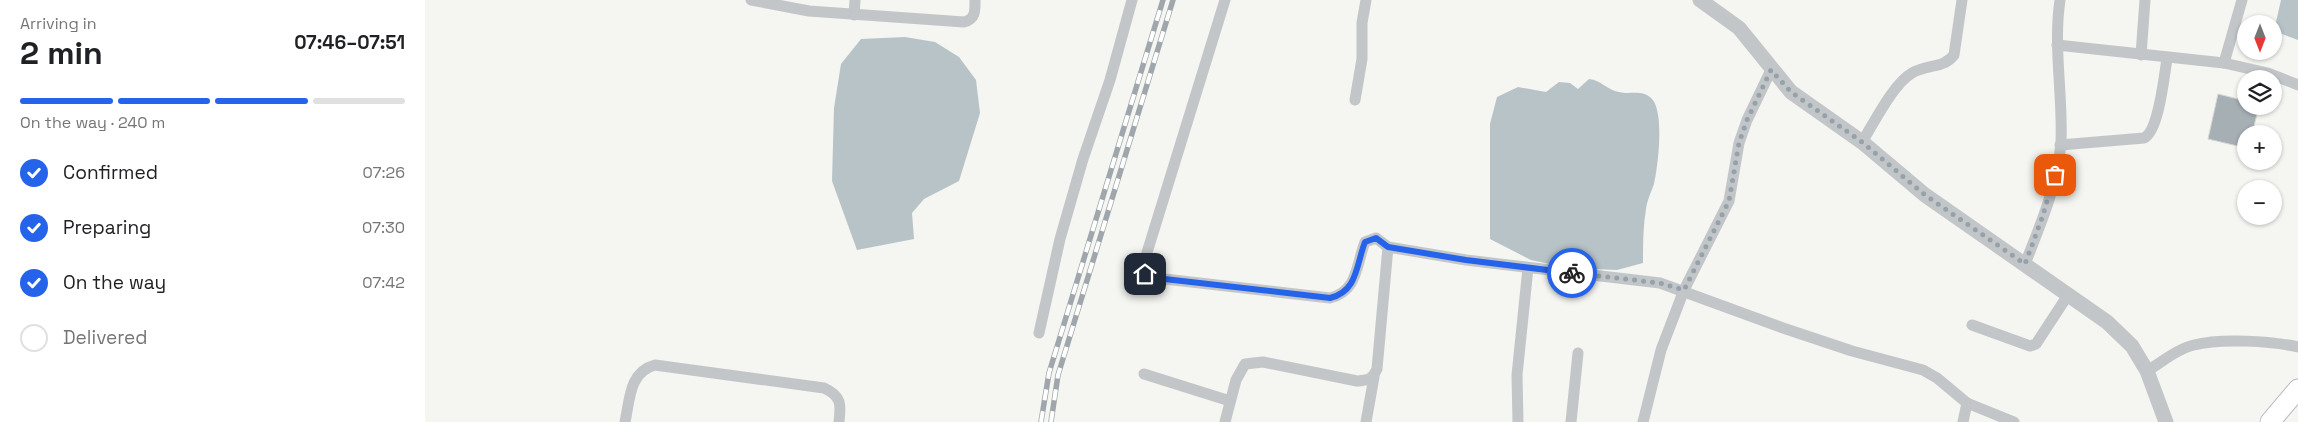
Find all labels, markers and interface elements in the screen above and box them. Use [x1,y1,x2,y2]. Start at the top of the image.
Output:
text: Arriving in [20,13,97,34]
north arrow [2237,15,2283,60]
map controls [2237,15,2282,225]
text: 07:46–07:51 [294,30,405,55]
text: 2 min [20,33,103,73]
button: layers [2237,70,2282,115]
text: On the way · 240 m [20,112,165,133]
button: + [2237,125,2282,170]
pin [2034,154,2076,196]
icon: check [20,159,48,187]
text: Confirmed [63,160,158,185]
icon: bag [2041,161,2069,189]
text: 07:26 [363,162,405,183]
button: − [2237,180,2282,225]
icon: check [20,214,48,242]
text: Preparing [63,215,151,240]
text: 07:30 [362,217,405,238]
courier [1547,248,1597,298]
pin [1124,253,1166,295]
icon: bike [1558,259,1586,287]
icon: home [1131,260,1159,288]
icon: check [20,269,48,297]
text: On the way [63,270,166,295]
text: 07:42 [362,272,405,293]
text: Delivered [63,325,148,350]

